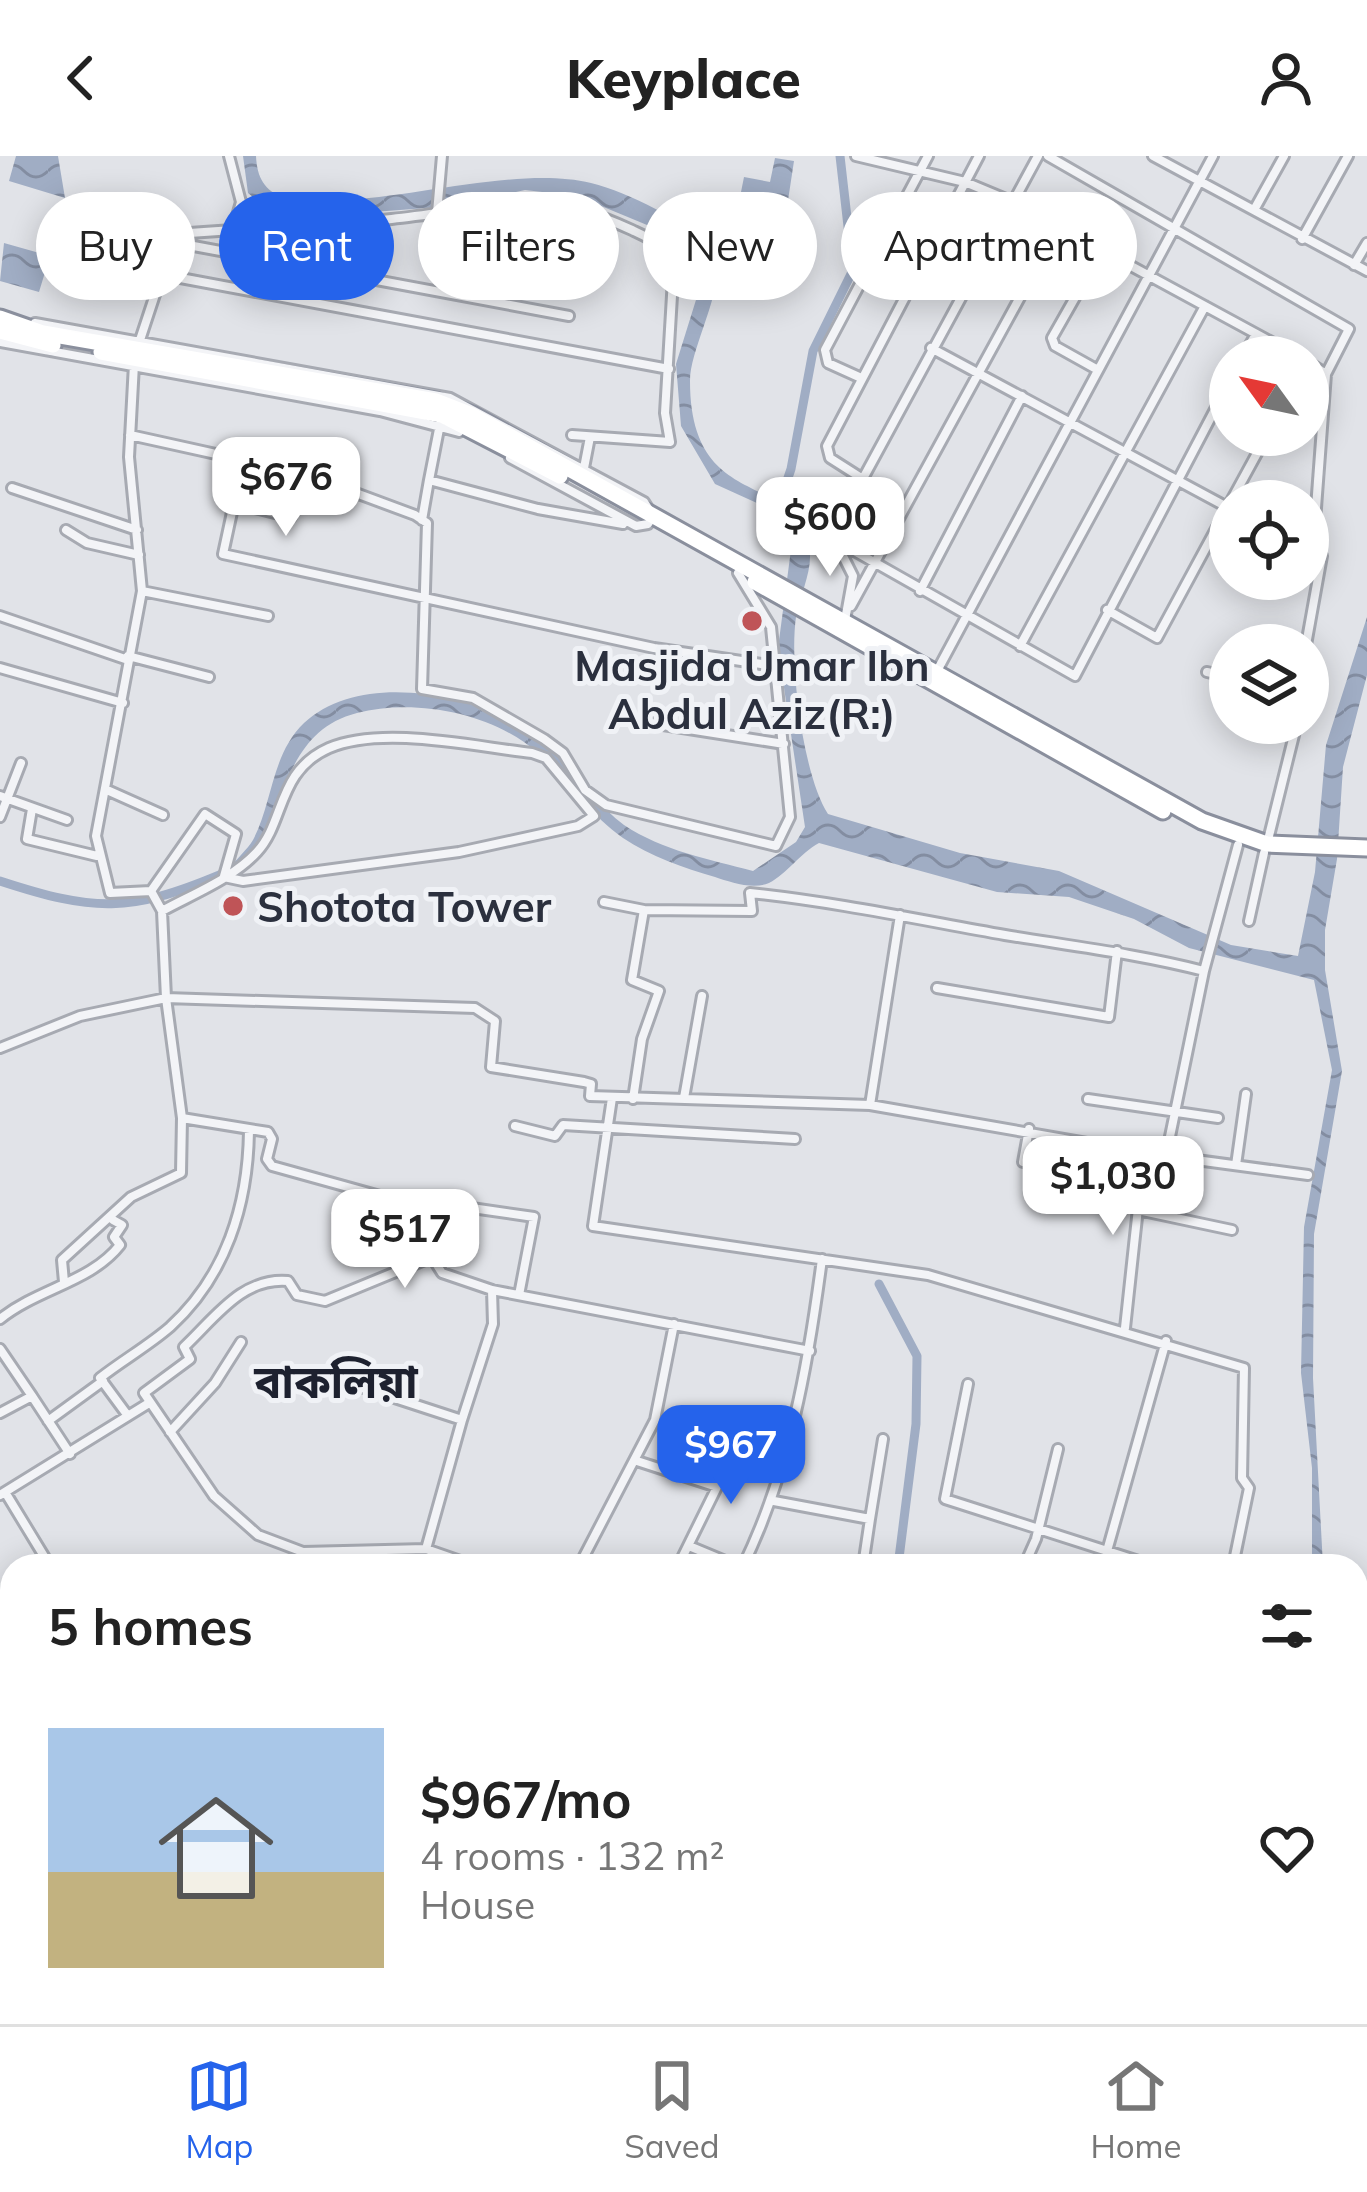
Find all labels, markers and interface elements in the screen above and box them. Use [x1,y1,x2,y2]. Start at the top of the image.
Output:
text: Keyplace [566,44,801,112]
icon: back [48,45,114,111]
icon: person [1253,45,1319,111]
chip: Buy [36,192,195,300]
chip: Rent [219,192,394,300]
chip: Filters [418,192,619,300]
chip: New [643,192,817,300]
chip: Apartment [841,192,1137,300]
north arrow [1209,336,1329,456]
map controls [1209,336,1329,744]
pin: $676 [215,437,357,539]
text: $676 [239,451,333,500]
pin: $600 [759,477,901,579]
button: locate [1209,480,1329,600]
text: $600 [783,491,877,540]
marker: Masjida Umar Ibn Abdul Aziz(R:) [739,608,765,634]
button: layers [1209,624,1329,744]
place label: Masjida Umar Ibn Abdul Aziz(R:) [574,639,930,740]
place label: Shotota Tower [257,880,552,933]
marker: Shotota Tower [220,893,246,919]
pin: $1,030 [1015,1136,1211,1238]
text: $1,030 [1050,1150,1176,1199]
pin: $517 [334,1189,476,1291]
text: $517 [358,1203,452,1252]
district label: বাকলিয়া [253,1353,419,1409]
pin: $967 [660,1405,802,1507]
text: $967 [684,1419,778,1468]
icon: filters [1254,1593,1320,1659]
text: 5 homes [48,1594,253,1658]
text: $967/mo [420,1767,632,1831]
icon: home [144,1776,288,1920]
icon: heart [1254,1815,1320,1881]
text: 4 rooms · 132 m² [420,1831,724,1880]
text: House [420,1880,535,1929]
tab: Map [185,2053,253,2166]
tab: Saved [624,2053,720,2166]
tab: Home [1090,2053,1182,2166]

